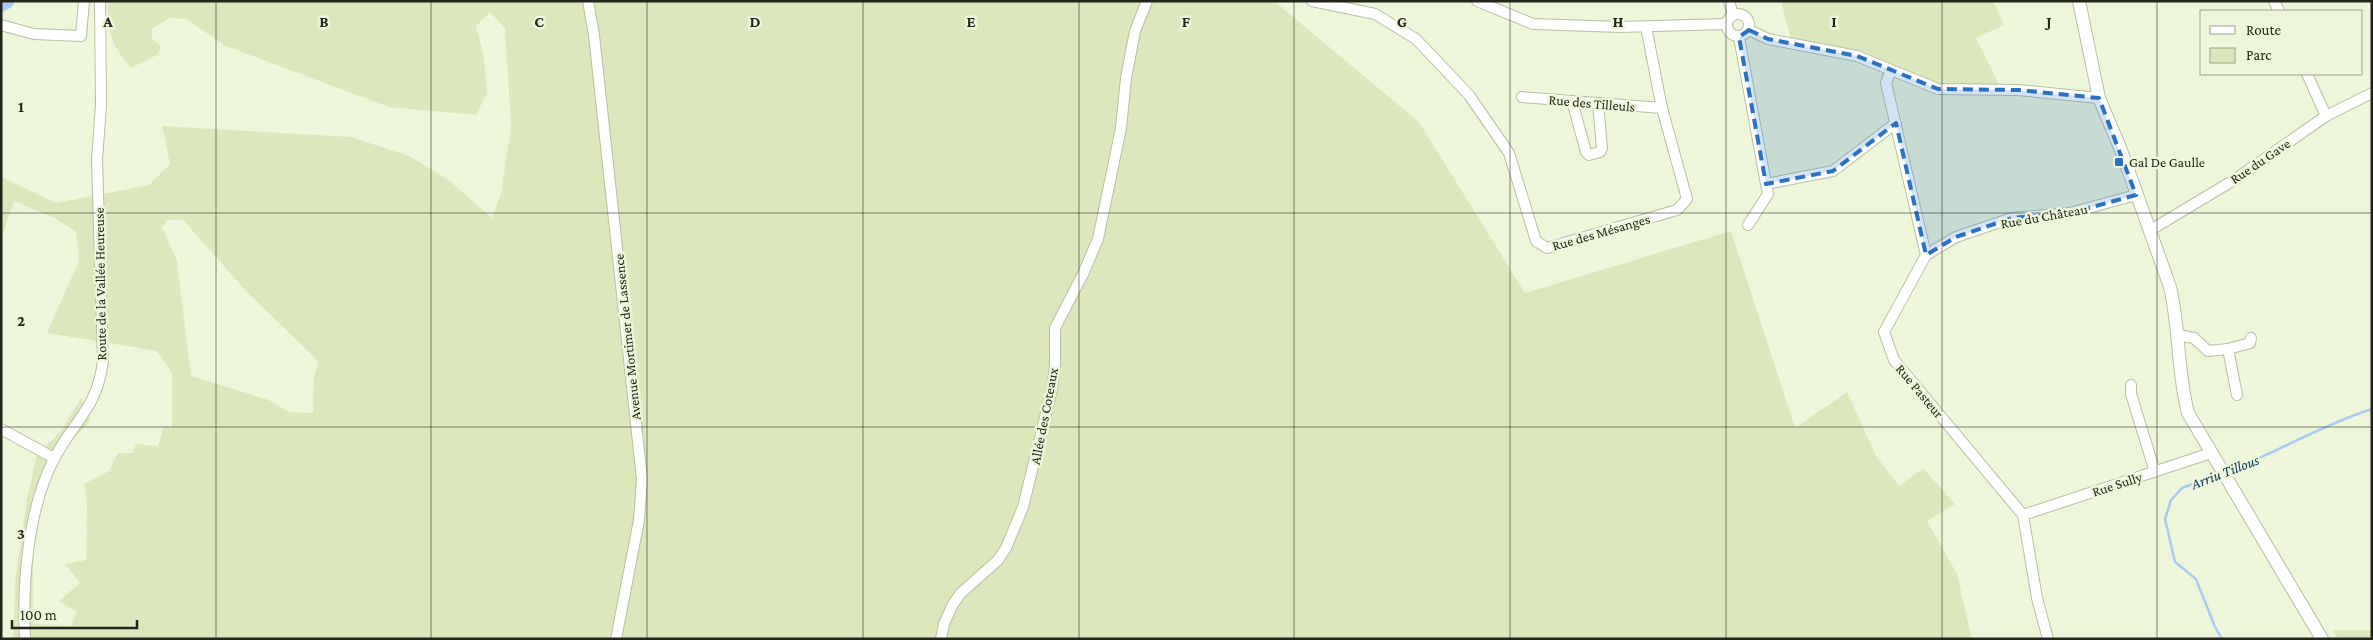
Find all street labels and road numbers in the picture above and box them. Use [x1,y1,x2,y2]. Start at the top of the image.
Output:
street label: Rue des Tilleuls [1548,91,1636,115]
street label: Rue du Gave [2227,135,2293,187]
street label: Rue du Château [1999,200,2089,232]
street label: Route de la Vallée Heureuse [91,207,109,361]
street label: Rue des Mésanges [1550,210,1652,254]
street label: Avenue Mortimer de Lassence [610,253,644,421]
street label: Rue Pasteur [1893,361,1947,421]
street label: Allée des Coteaux [1027,366,1061,466]
street label: Rue Sully [2090,468,2145,500]

